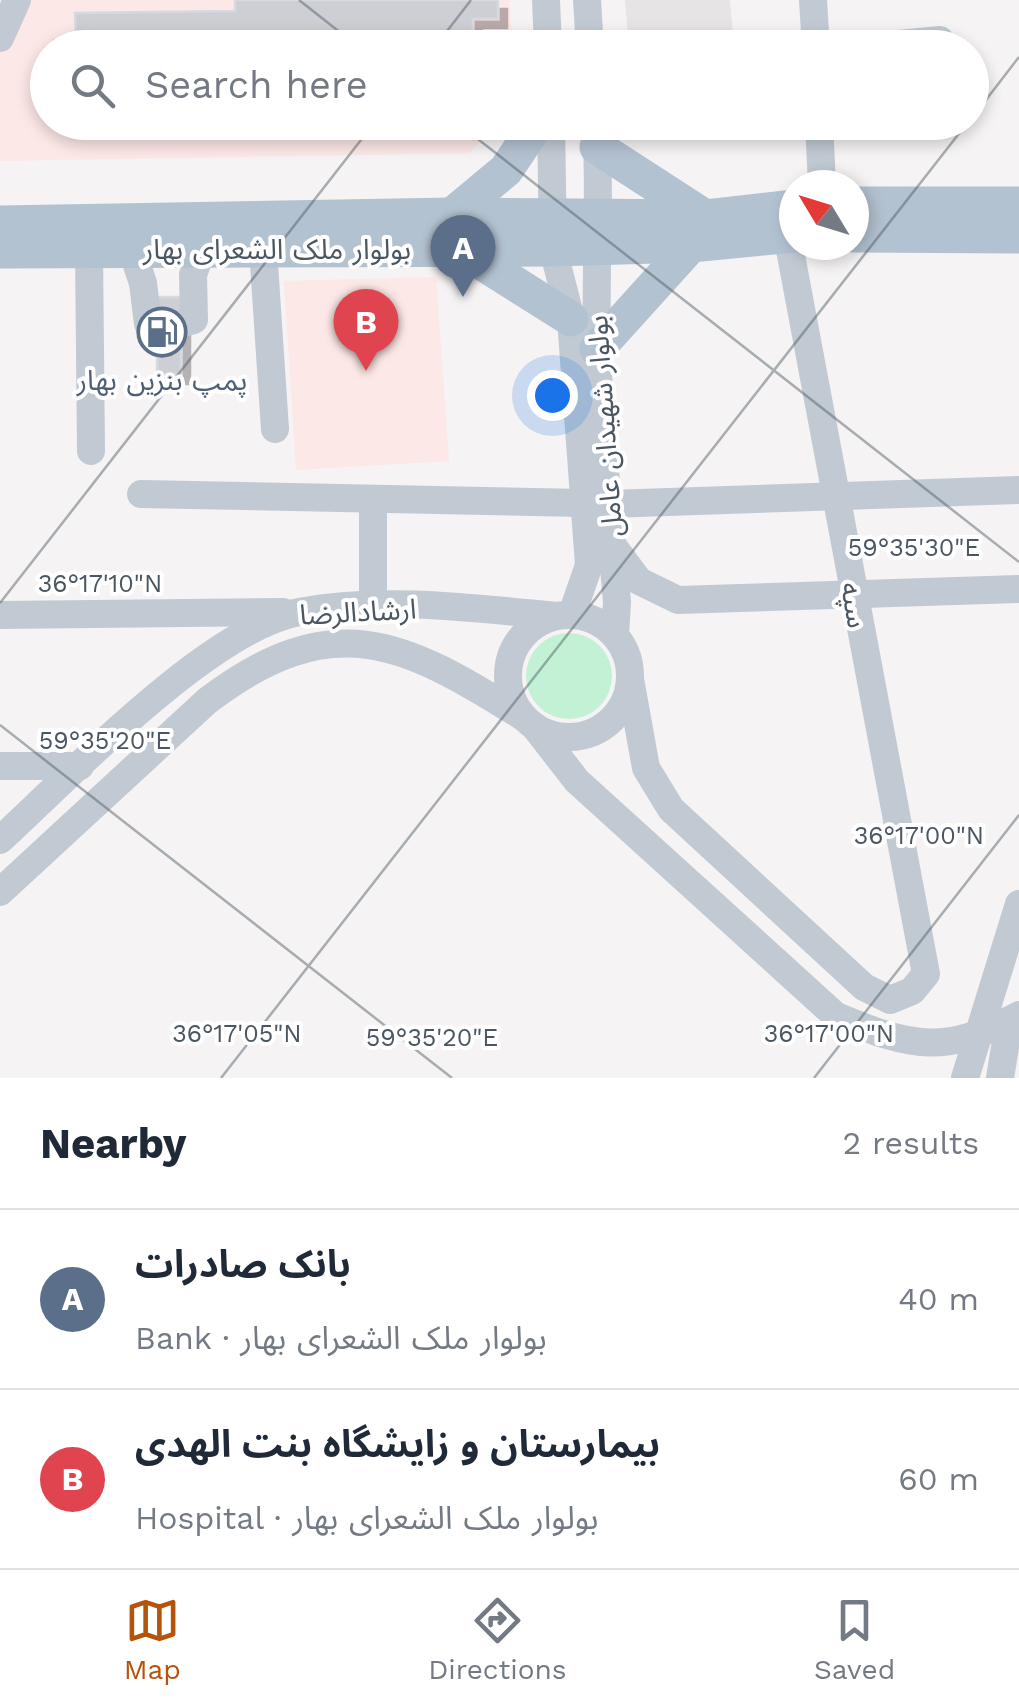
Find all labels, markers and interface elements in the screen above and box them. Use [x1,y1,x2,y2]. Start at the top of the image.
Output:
search box [30,30,989,140]
icon: search [65,58,120,113]
text: Search here [145,63,368,107]
north arrow [779,170,869,260]
pin: A [430,214,496,297]
street label: بولوار ملک الشعرای بهار [142,233,411,266]
pin: B [334,288,398,371]
fuel station icon: پمپ بنزین بهار [136,306,188,358]
street label: بولوار شهیدان عامل [581,314,629,538]
place label: پمپ بنزین بهار [76,364,247,398]
your location [527,370,578,421]
text: 59°35'30"E [848,533,980,562]
text: 36°17'10"N [38,569,162,598]
street label: سپه [833,579,874,631]
street label: ارشادالرضا [299,592,417,632]
text: 59°35'20"E [39,726,171,755]
text: 36°17'00"N [854,821,984,850]
text: 36°17'05"N [172,1019,302,1048]
text: 36°17'00"N [764,1019,894,1048]
text: 59°35'20"E [366,1023,498,1052]
text: Nearby [40,1119,187,1168]
text: 2 results [842,1124,979,1162]
text: بانک صادرات [135,1242,351,1286]
text: A [62,1280,83,1318]
text: 40 m [898,1280,979,1318]
text: Bank · بولوار ملک الشعرای بهار [135,1319,547,1357]
text: بیمارستان و زایشگاه بنت الهدی [135,1422,660,1466]
text: B [62,1460,83,1498]
text: 60 m [898,1460,979,1498]
text: Hospital · بولوار ملک الشعرای بهار [135,1499,598,1537]
tab: Map [124,1593,181,1686]
tab: Directions [428,1593,567,1686]
tab: Saved [814,1593,895,1686]

